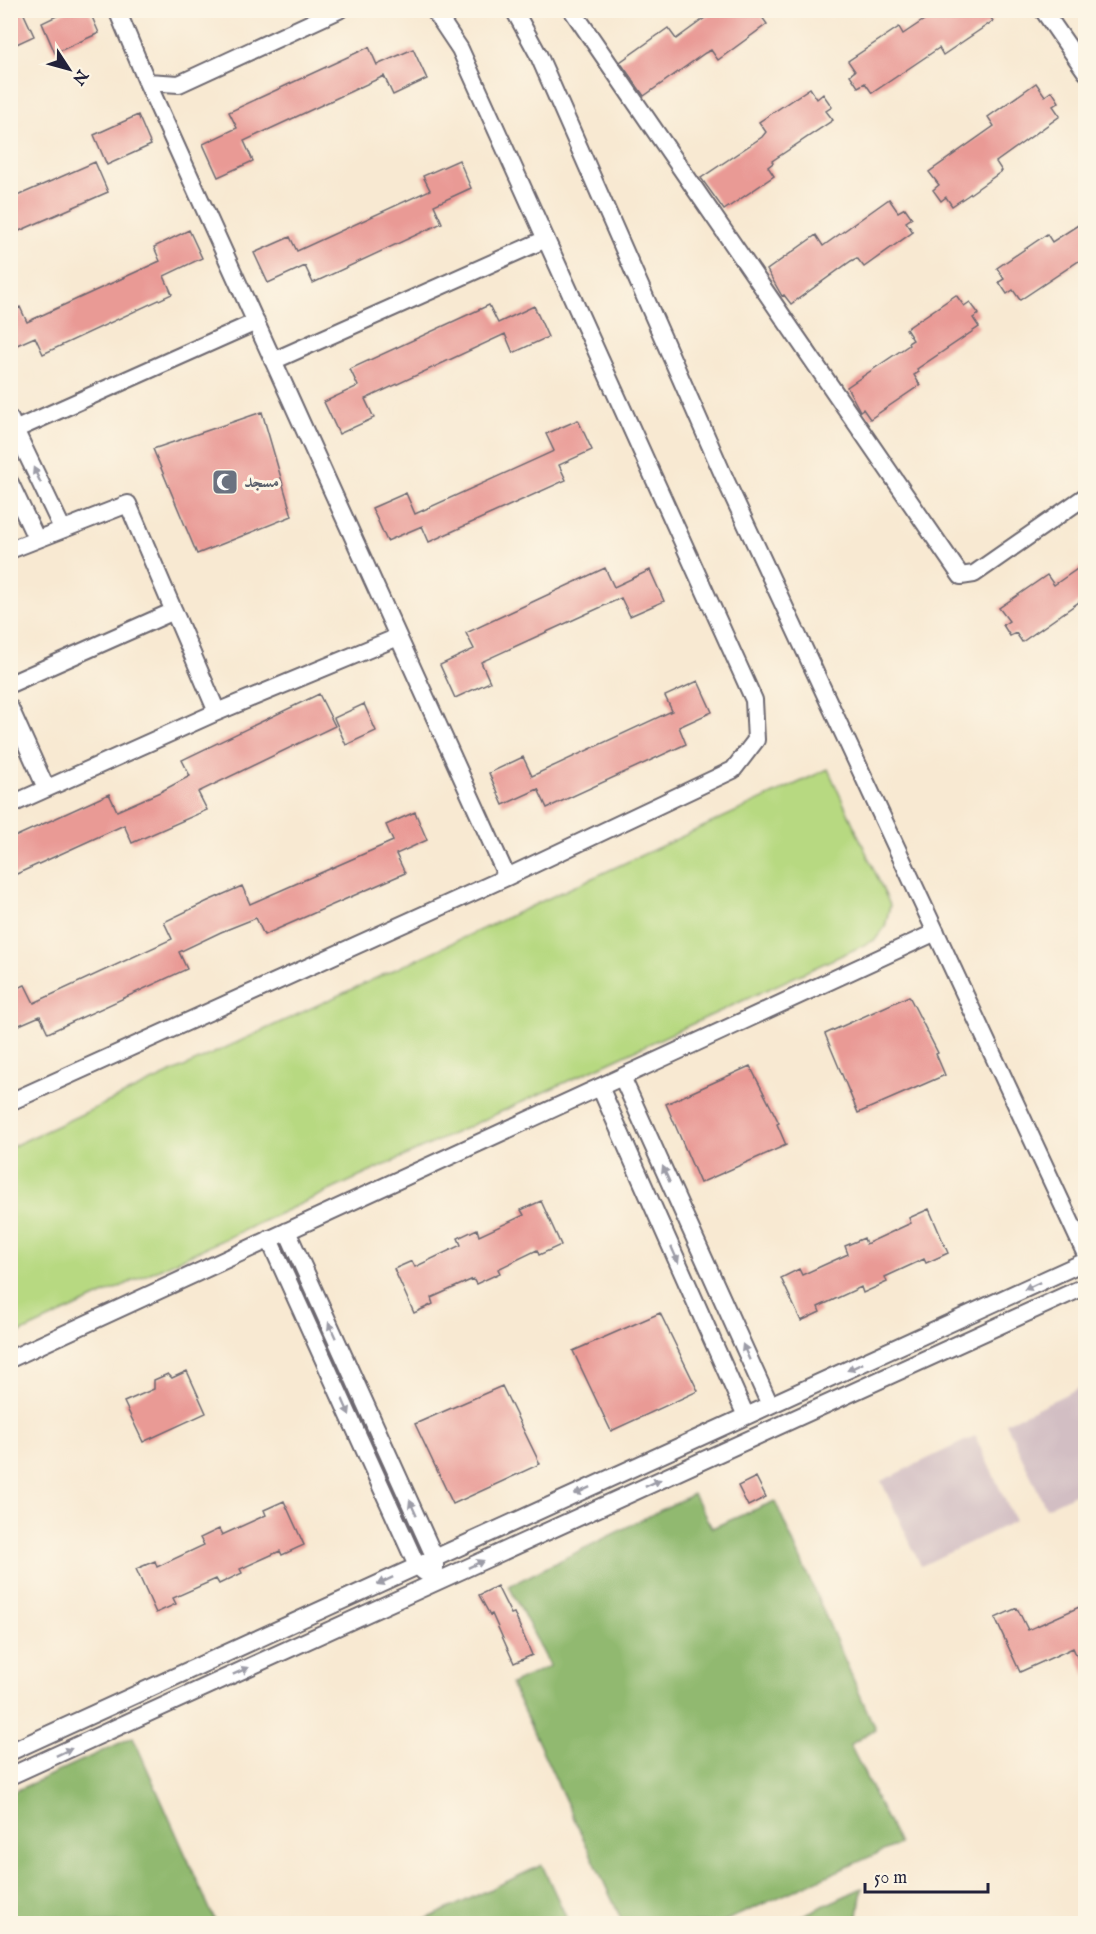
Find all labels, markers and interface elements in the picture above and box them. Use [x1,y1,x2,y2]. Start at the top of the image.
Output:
north arrow [39,39,99,99]
text: N [67,64,92,88]
one-way arrow [32,467,41,484]
mosque icon: مسجد [210,467,240,497]
place label: مسجد [244,471,279,494]
one-way arrow [661,1165,671,1183]
one-way arrow [670,1247,680,1265]
one-way arrow [1024,1281,1041,1290]
one-way arrow [327,1321,336,1339]
one-way arrow [741,1344,750,1361]
one-way arrow [846,1362,863,1371]
one-way arrow [341,1399,350,1416]
one-way arrow [645,1478,663,1488]
one-way arrow [573,1487,591,1497]
one-way arrow [408,1499,417,1516]
one-way arrow [467,1559,484,1568]
one-way arrow [377,1576,394,1585]
one-way arrow [233,1666,251,1676]
one-way arrow [55,1747,73,1757]
scale bar [865,1856,988,1894]
text: 50 m [874,1867,907,1890]

